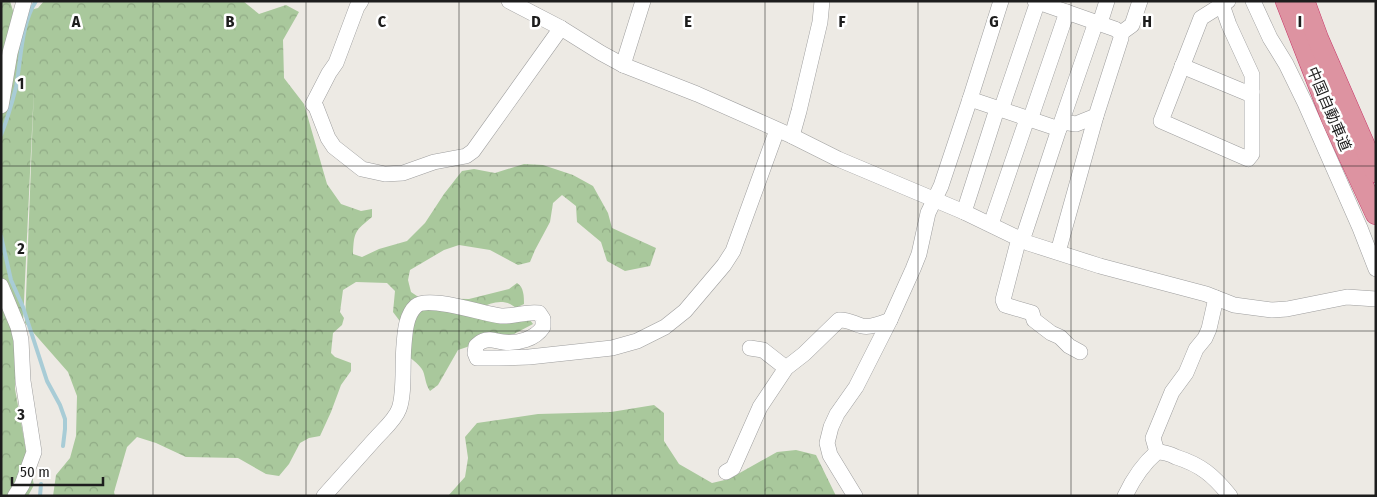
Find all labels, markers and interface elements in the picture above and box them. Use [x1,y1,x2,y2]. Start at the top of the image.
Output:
text: A [71,12,81,31]
text: B [226,12,235,31]
text: C [378,12,387,31]
text: D [531,12,541,31]
text: E [684,12,692,31]
text: F [838,12,846,31]
text: G [989,12,999,31]
text: H [1142,12,1152,31]
text: I [1298,12,1302,31]
street label: 中国自動車道 [1303,64,1355,154]
text: 1 [18,74,24,93]
text: 2 [16,239,25,258]
text: 3 [16,405,25,424]
scale bar [12,454,104,486]
text: 50 m [20,463,50,481]

